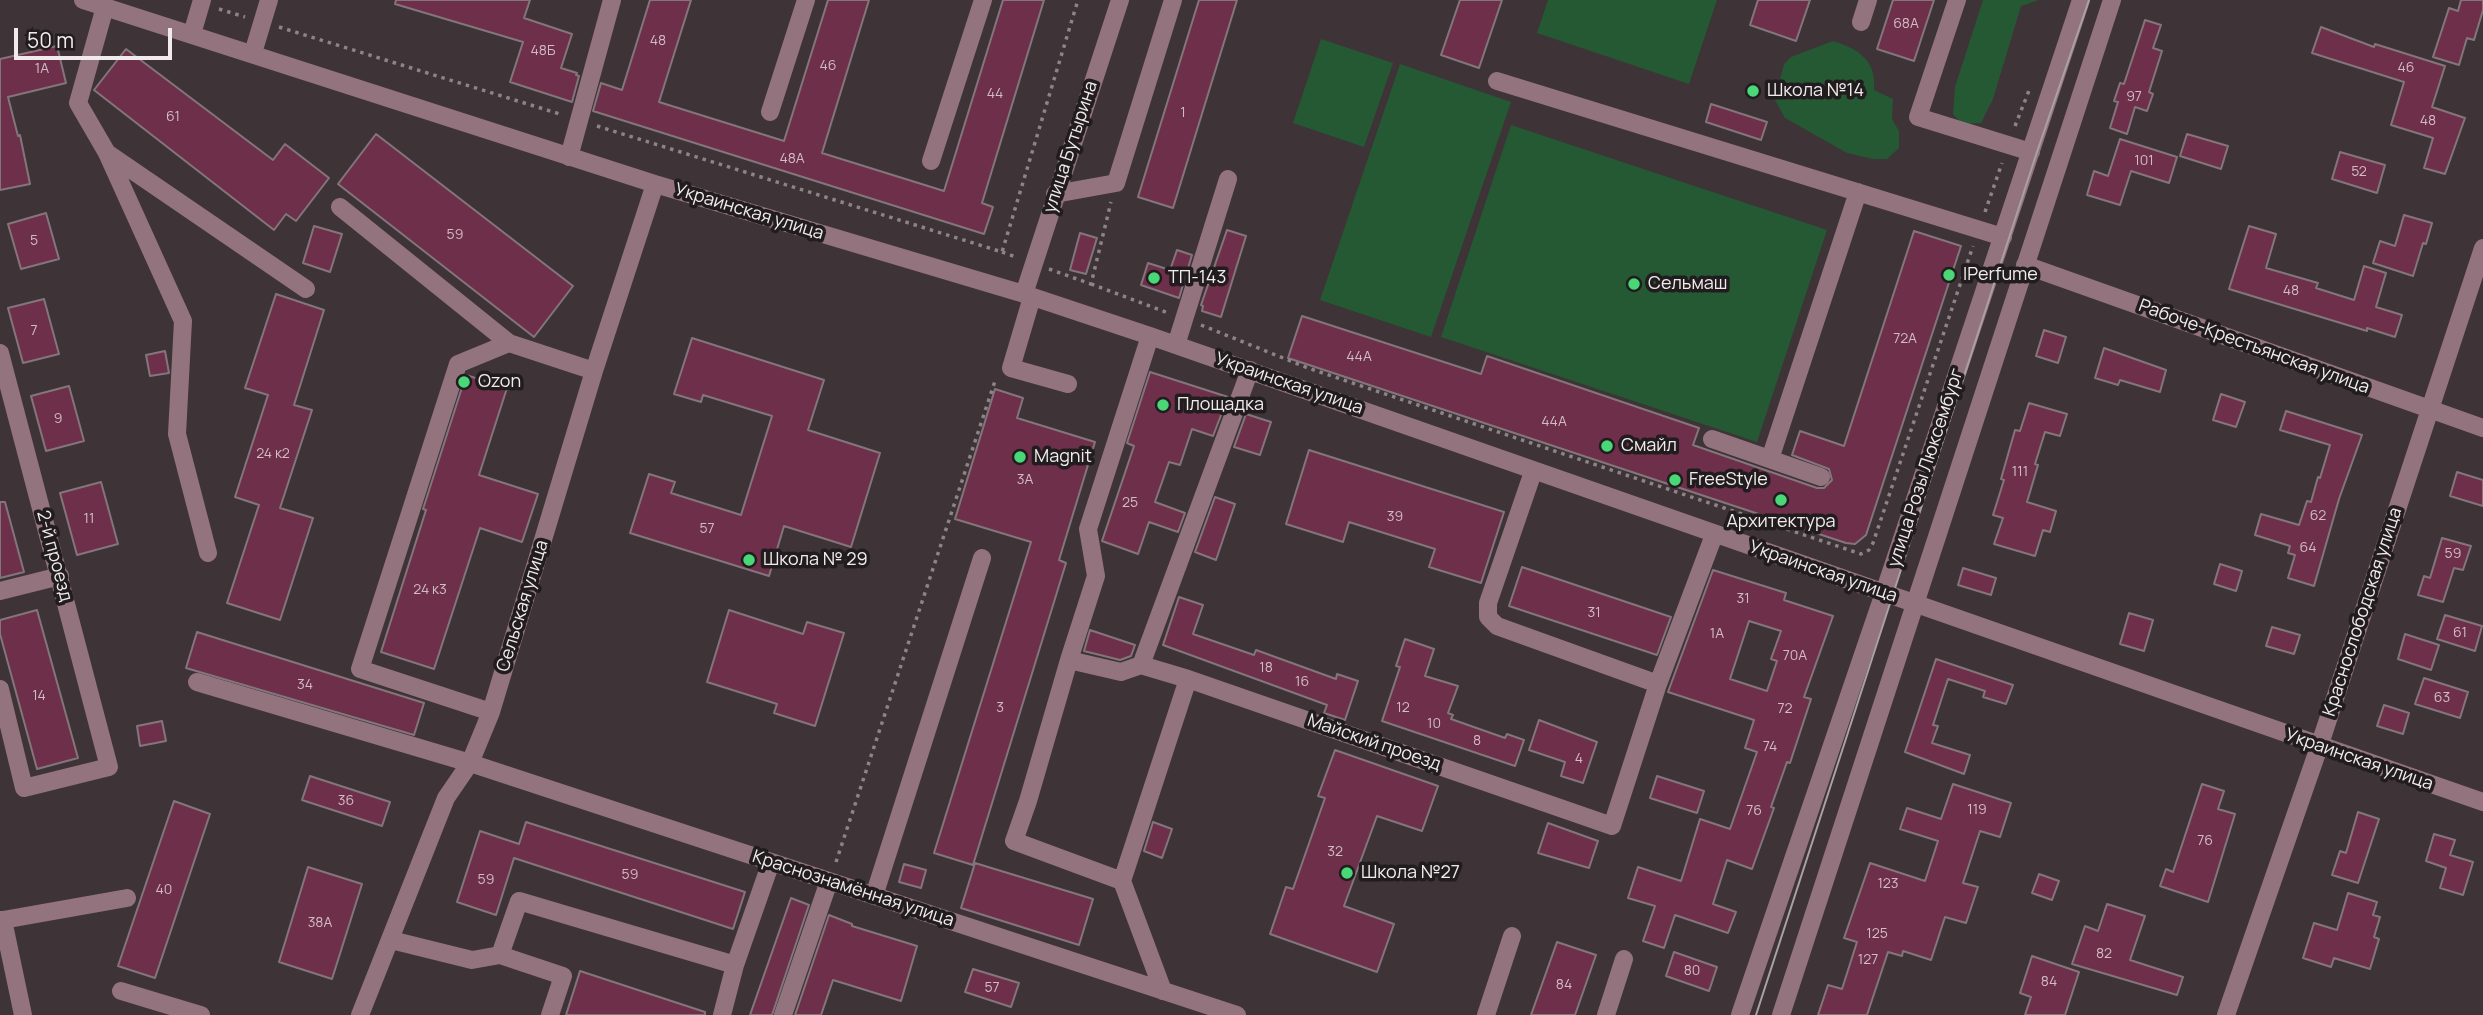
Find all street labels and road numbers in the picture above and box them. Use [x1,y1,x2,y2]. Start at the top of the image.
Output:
street label: улица Бутырина [1039,78,1103,216]
street label: Украинская улица [672,179,826,245]
street label: Рабоче-Крестьянская улица [2136,295,2372,399]
street label: Украинская улица [1212,349,1366,419]
street label: улица Розы Люксембург [1884,366,1968,570]
street label: Краснослободская улица [2319,505,2407,719]
street label: 2-й проезд [31,508,77,604]
street label: Сельская улица [493,537,553,675]
street label: Украинская улица [1746,537,1900,607]
street label: Майский проезд [1304,710,1444,776]
street label: Украинская улица [2282,725,2436,795]
street label: Краснознамённая улица [749,846,957,932]

